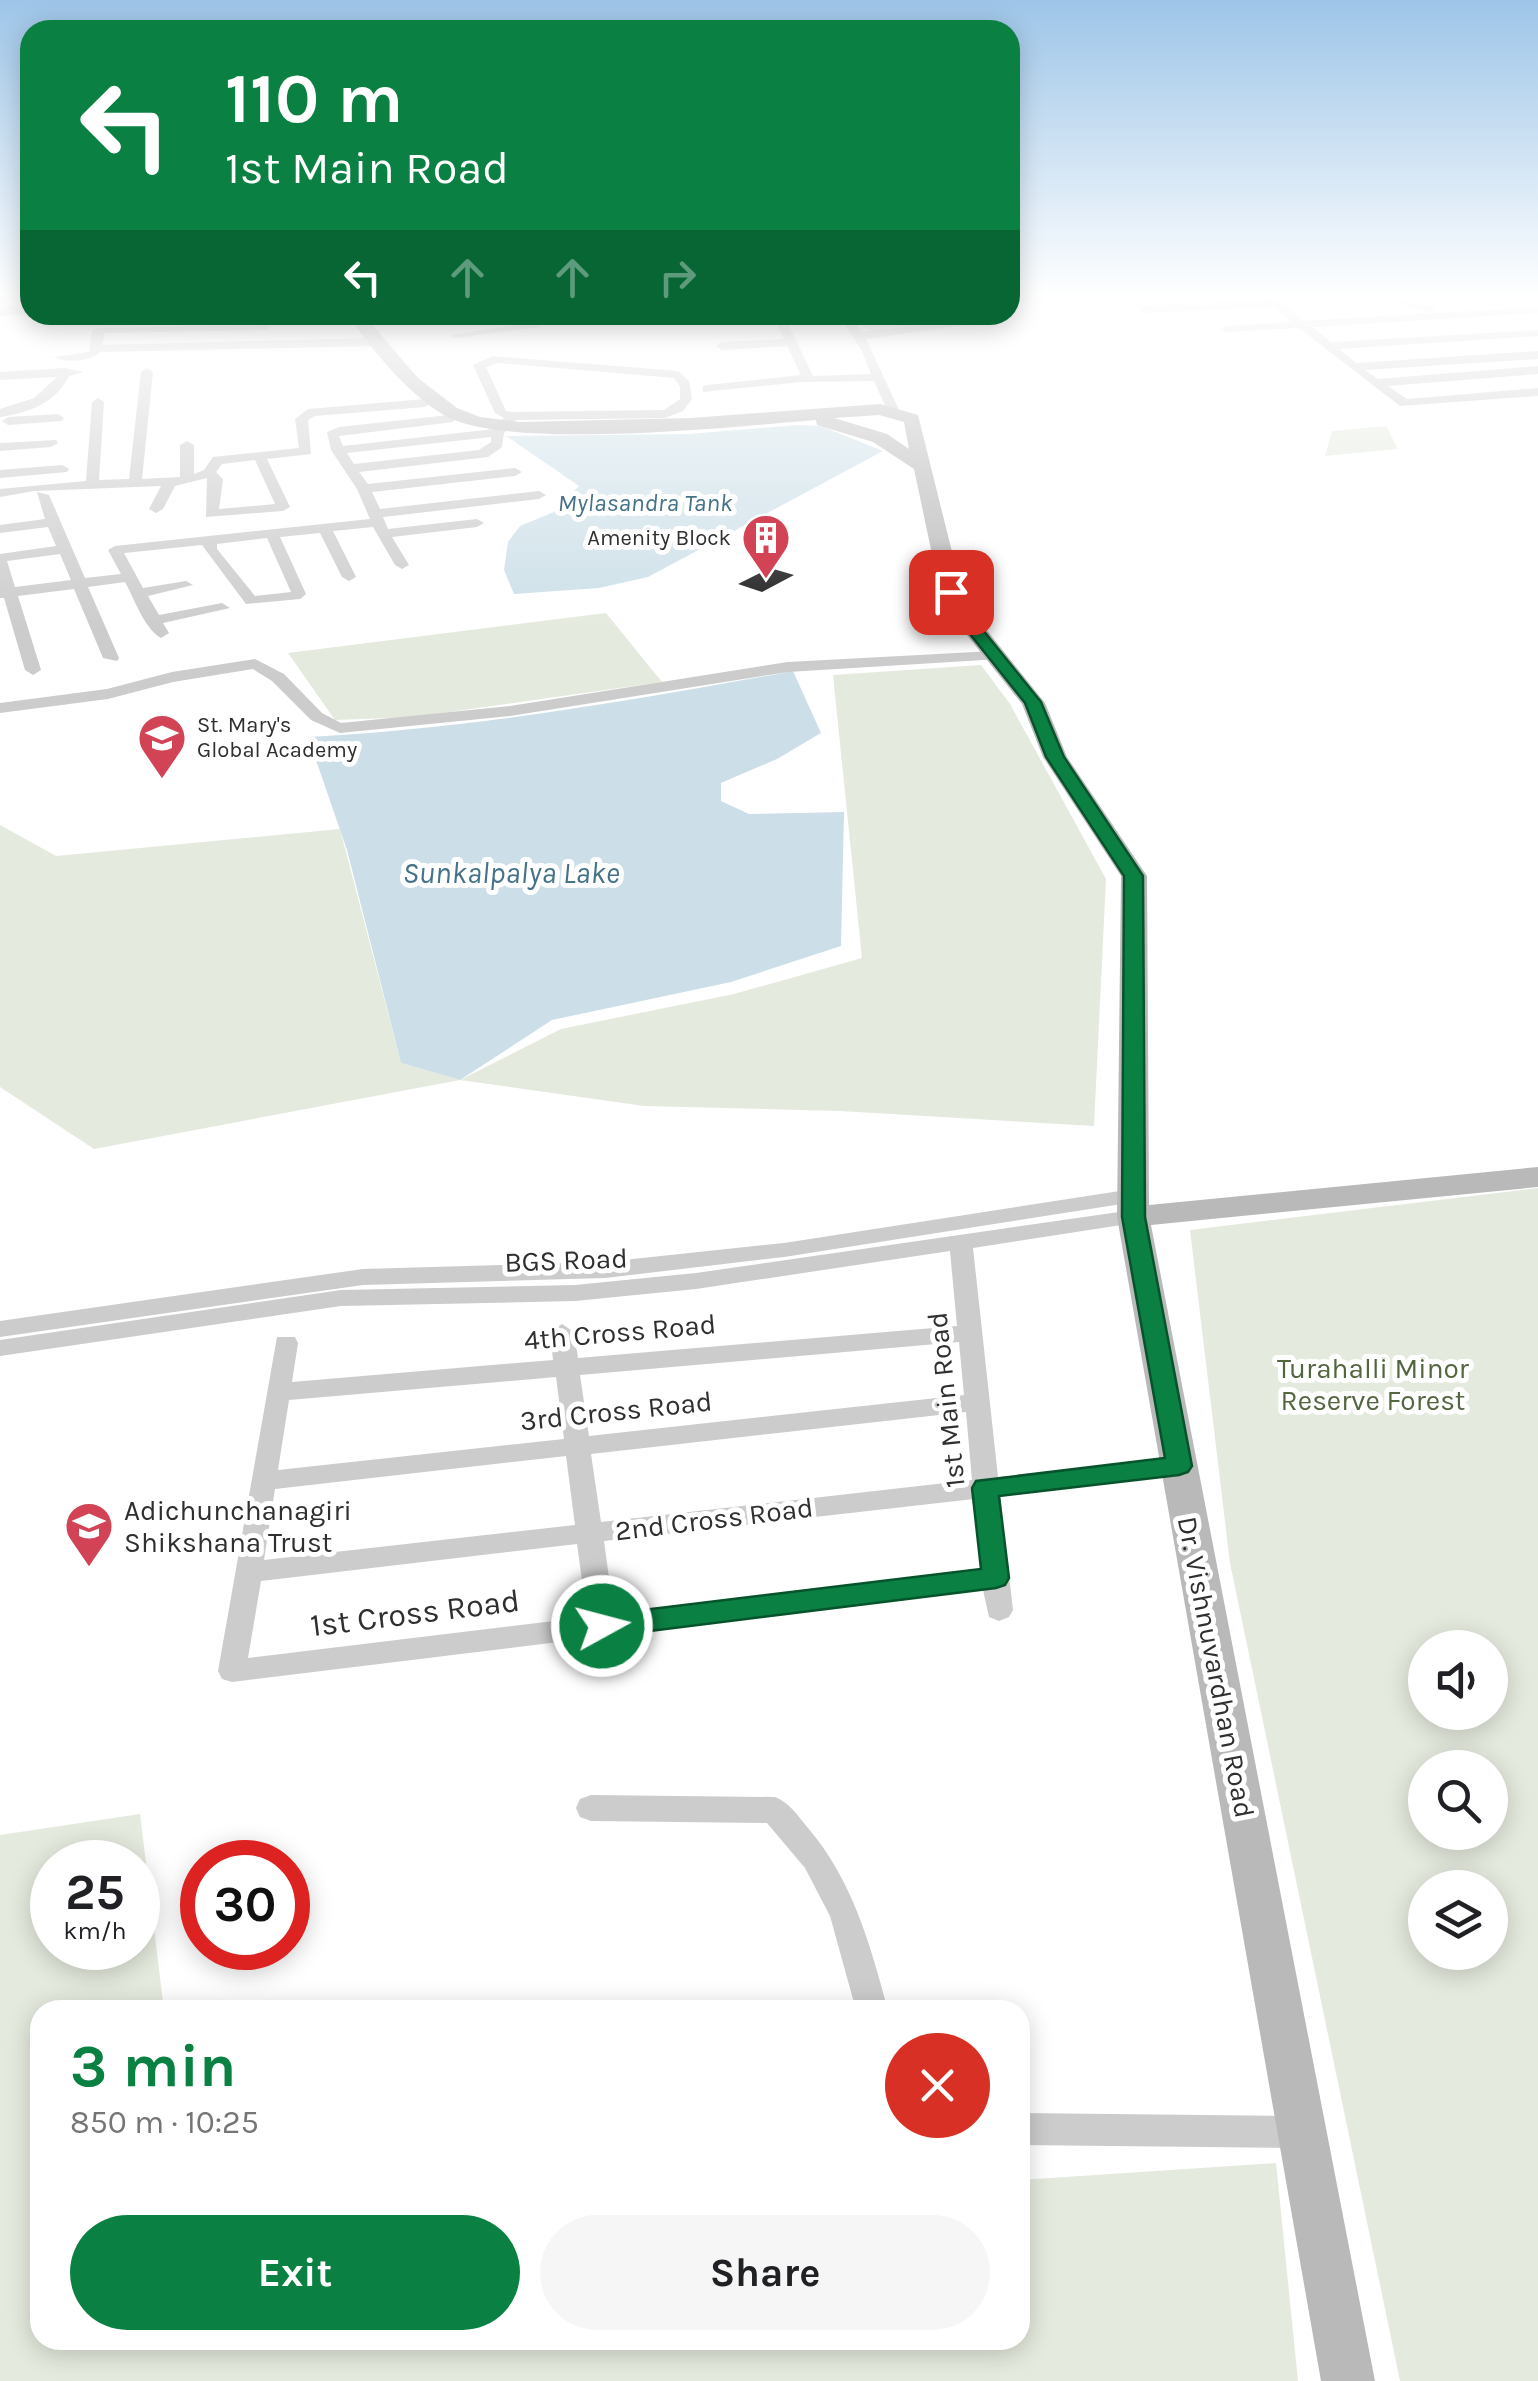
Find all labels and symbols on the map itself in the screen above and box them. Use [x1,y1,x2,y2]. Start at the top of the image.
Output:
water label: Mylasandra Tank [558,488,733,517]
building icon: Amenity Block [740,512,792,580]
place label: Amenity Block [587,525,731,551]
pin [909,550,994,635]
school or university icon: St. Mary's Global Academy [136,712,188,780]
place label: St. Mary's Global Academy [197,712,357,763]
water label: Sunkalpalya Lake [402,855,620,891]
street label: BGS Road [504,1241,628,1279]
street label: 4th Cross Road [523,1307,717,1357]
street label: 1st Main Road [920,1310,972,1490]
park label: Turahalli Minor Reserve Forest [1277,1352,1470,1417]
street label: 3rd Cross Road [518,1385,714,1437]
street label: 2nd Cross Road [613,1490,815,1548]
place label: Adichunchanagiri Shikshana Trust [124,1494,352,1559]
school or university icon: Adichunchanagiri Shikshana Trust [63,1500,115,1568]
street label: Dr. Vishnuvardhan Road [1171,1514,1261,1820]
position arrow [550,1574,654,1678]
street label: 1st Cross Road [308,1582,522,1644]
speed limit sign: 30 [180,1840,310,1970]

